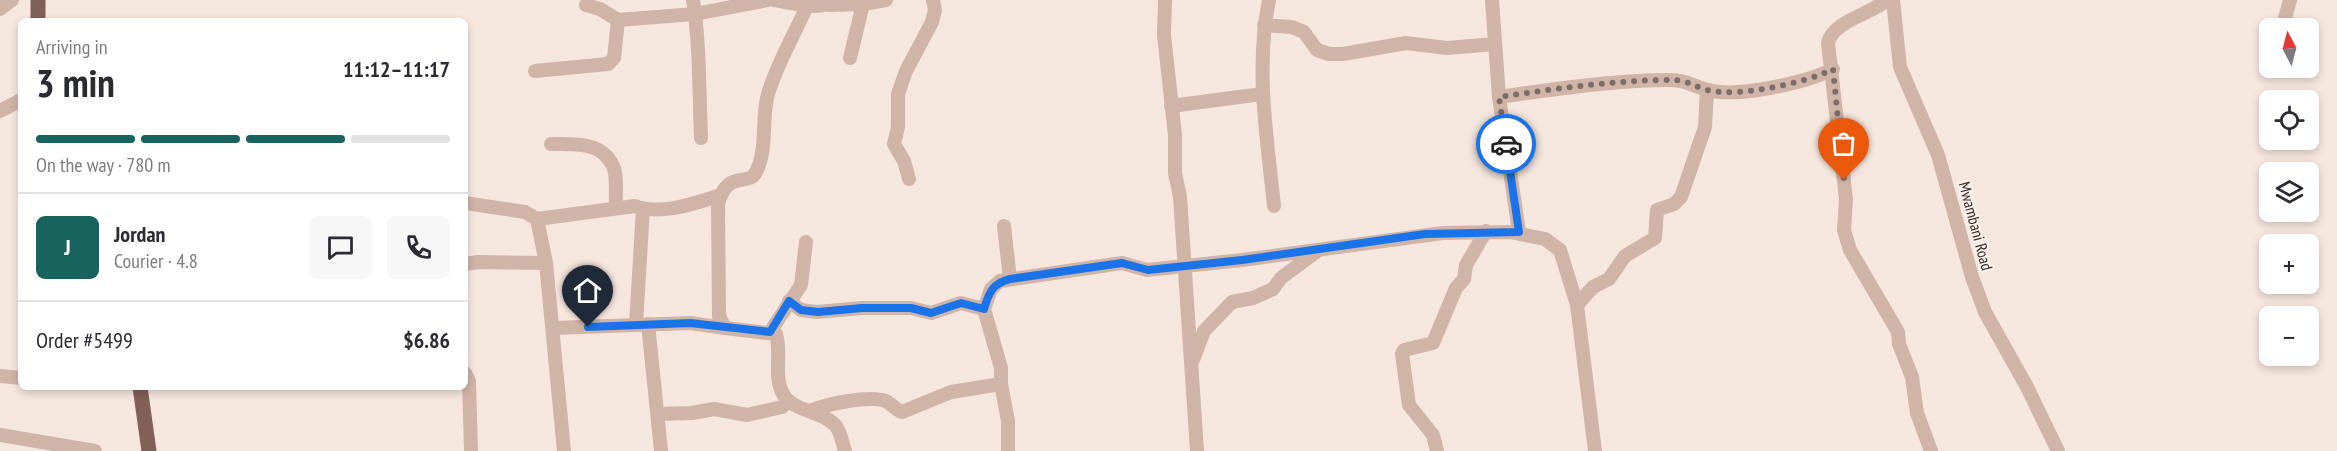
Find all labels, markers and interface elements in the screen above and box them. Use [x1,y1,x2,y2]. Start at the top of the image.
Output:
north arrow [2259,18,2319,78]
map controls [2259,18,2319,366]
text: Arriving in [36,34,108,60]
text: 11:12–11:17 [343,55,450,83]
text: 3 min [36,57,115,108]
button: locate [2259,90,2319,150]
courier [1476,114,1536,174]
pin [1818,118,1869,180]
icon: bag [1827,127,1860,160]
icon: car [1490,128,1523,161]
text: On the way · 780 m [36,152,171,178]
button: layers [2259,162,2319,222]
street label: Mwambani Road [1955,179,1997,273]
button: chat [309,216,372,279]
button: phone [387,216,450,279]
text: Jordan [114,220,165,248]
text: J [64,233,71,261]
button: + [2259,234,2319,294]
text: Courier · 4.8 [114,248,198,274]
pin [562,265,613,327]
icon: home [571,274,604,307]
button: − [2259,306,2319,366]
text: Order #5499 [36,326,133,354]
text: $6.86 [403,326,450,354]

